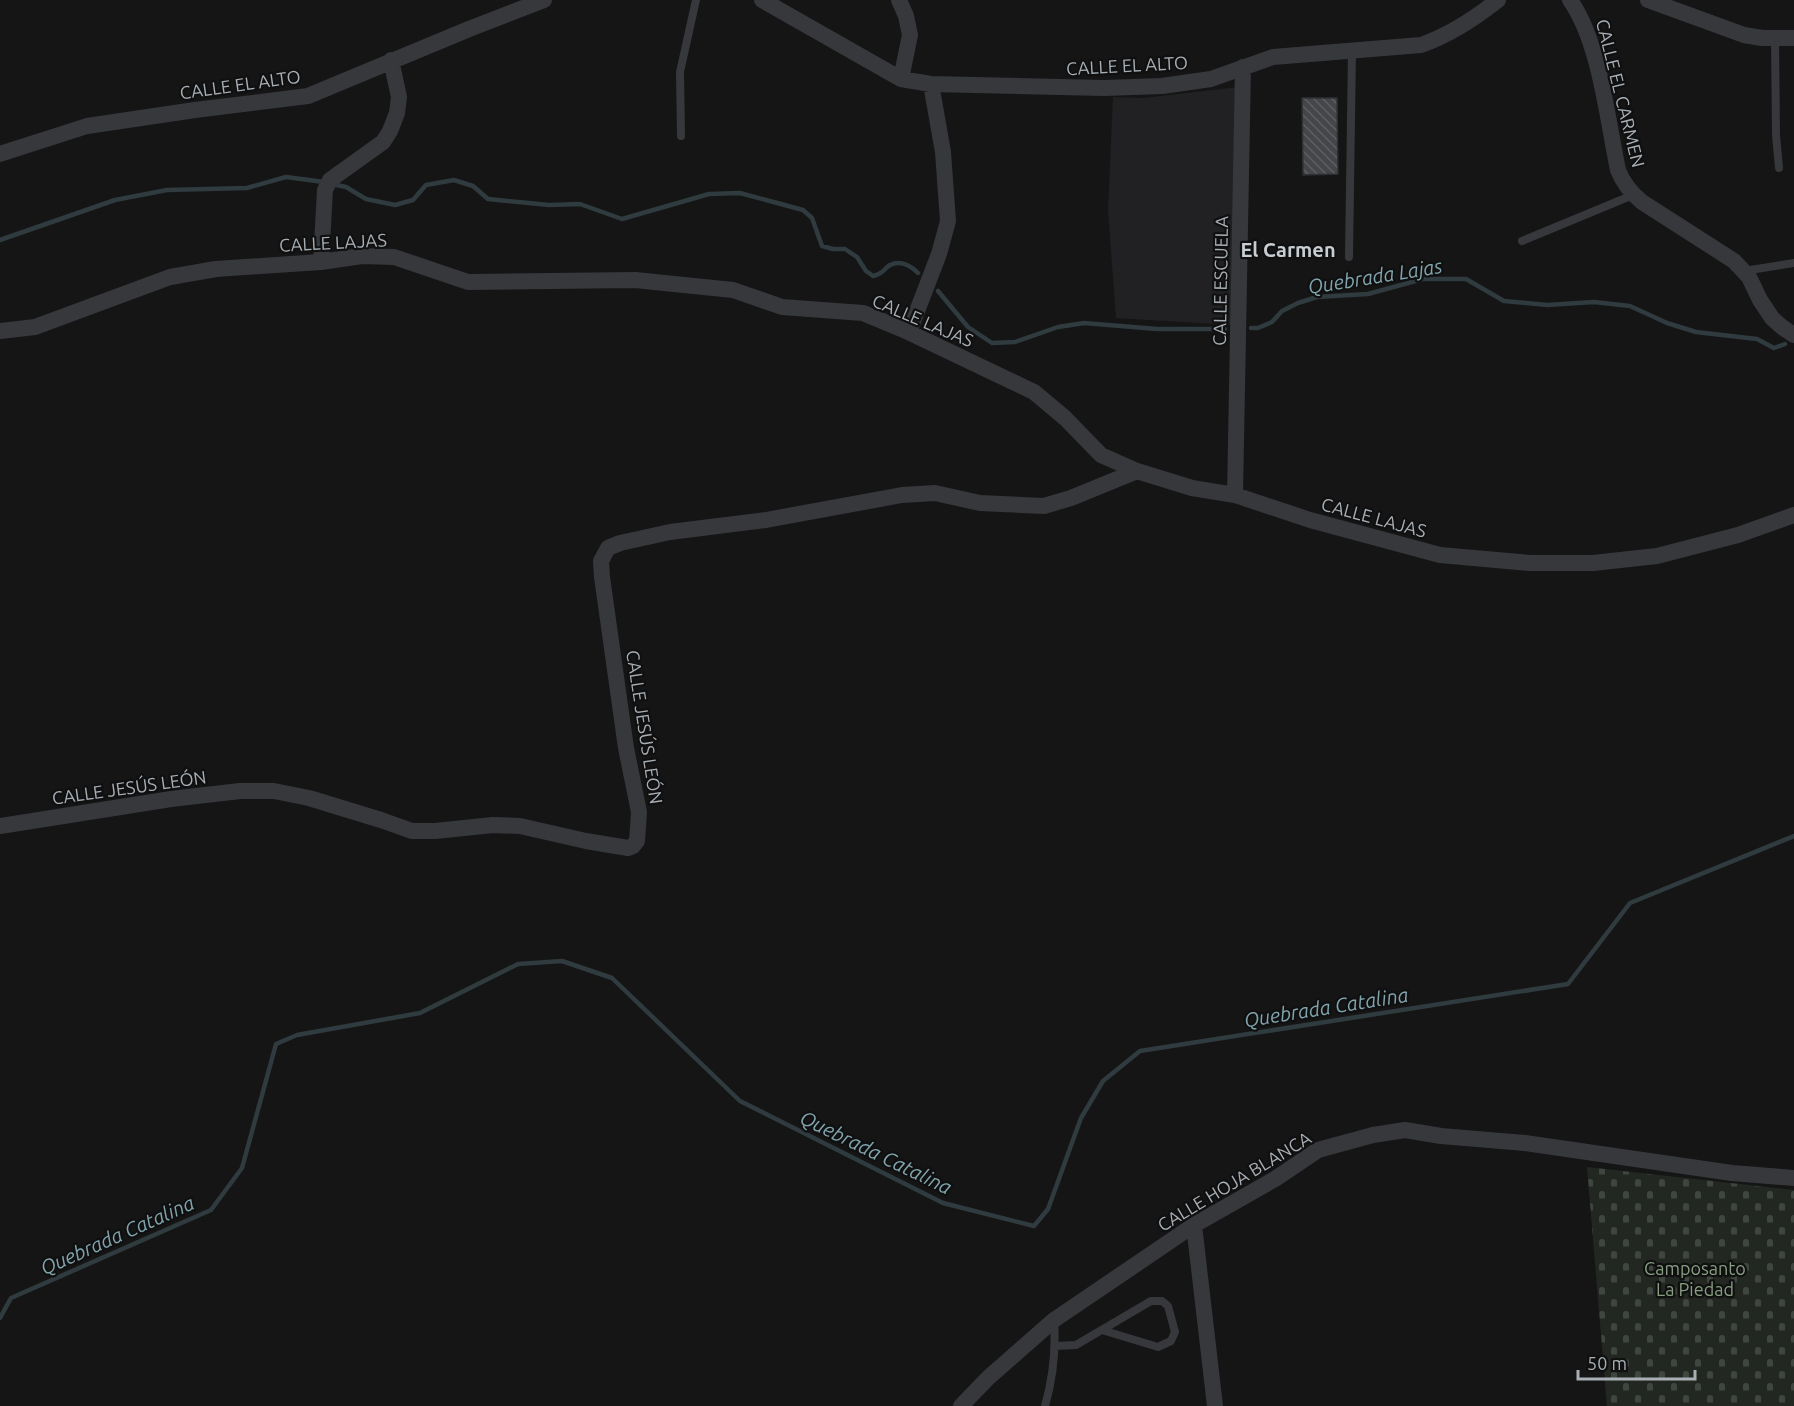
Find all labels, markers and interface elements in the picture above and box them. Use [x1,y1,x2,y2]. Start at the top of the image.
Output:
street label: CALLE EL CARMEN [1593,17,1649,169]
street label: CALLE EL ALTO [1066,52,1188,78]
street label: CALLE EL ALTO [178,66,302,102]
street label: CALLE ESCUELA [1209,216,1231,346]
street label: CALLE LAJAS [279,229,387,255]
district label: El Carmen [1240,238,1336,261]
water label: Quebrada Lajas [1306,254,1445,299]
street label: CALLE LAJAS [869,290,977,350]
street label: CALLE LAJAS [1319,493,1429,541]
street label: CALLE JESÚS LEÓN [623,648,668,805]
street label: CALLE JESÚS LEÓN [50,765,207,808]
water label: Quebrada Catalina [1242,983,1410,1032]
water label: Quebrada Catalina [796,1105,956,1200]
street label: CALLE HOJA BLANCA [1154,1127,1315,1235]
water label: Quebrada Catalina [37,1191,198,1280]
park label: Camposanto La Piedad [1644,1258,1746,1299]
scale bar [1578,1343,1695,1381]
text: 50 m [1587,1353,1627,1373]

